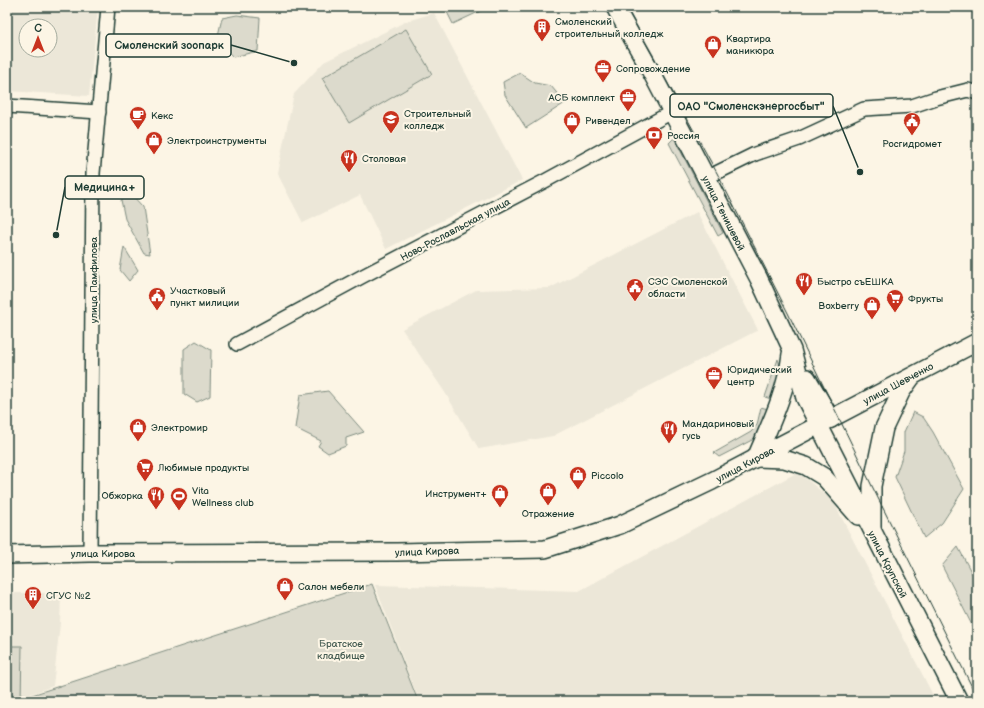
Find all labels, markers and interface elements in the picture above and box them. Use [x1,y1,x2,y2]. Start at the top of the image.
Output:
place label: Смоленский строительный колледж [555,16,663,40]
building icon: Смоленский строительный колледж [532,17,552,42]
north arrow [18,18,58,58]
text: С [34,22,42,35]
place label: Квартира маникюра [726,33,774,57]
callout: Смоленский зоопарк [106,34,231,57]
shop icon: Квартира маникюра [703,34,723,59]
text: Смоленский зоопарк [114,39,224,52]
office icon: Сопровождение [593,58,613,83]
place label: Сопровождение [616,63,691,75]
office icon: АСБ комплект [618,87,638,112]
place label: АСБ комплект [548,92,615,104]
callout: ОАО "Смоленскэнергосбыт" [670,94,833,117]
text: ОАО "Смоленскэнергосбыт" [678,100,825,113]
cafe icon: Кекс [128,105,148,130]
place label: Строительный колледж [404,108,472,132]
school or university icon: Строительный колледж [381,109,401,134]
place label: Кекс [151,110,173,122]
shop icon: Ривендел [562,110,582,135]
public building icon: Росгидромет [902,111,922,136]
place label: Ривендел [585,115,631,127]
bank icon: Россия [644,125,664,150]
shop icon: Электроинструменты [144,130,164,155]
place label: Россия [667,130,700,142]
place label: Электроинструменты [167,135,267,147]
place label: Росгидромет [882,138,942,150]
restaurant icon: Столовая [339,148,359,173]
place label: Столовая [362,153,406,165]
street label: улица Тенишевой [699,174,747,253]
callout: Медицина+ [65,176,144,199]
text: Медицина+ [74,181,136,194]
street label: Ново-Рославльская улица [399,196,512,264]
street label: улица Памфилова [88,237,100,323]
restaurant icon: Быстро съЕШКА [794,271,814,296]
place label: СЭС Смоленской области [648,276,728,300]
place label: Быстро съЕШКА [817,276,894,288]
public building icon: СЭС Смоленской области [625,277,645,302]
place label: Участковый пункт милиции [170,285,239,309]
public building icon: Участковый пункт милиции [147,286,167,311]
supermarket icon: Фрукты [885,288,905,313]
place label: Фрукты [908,293,943,305]
shop icon: Boxberry [862,295,882,320]
place label: Boxberry [818,300,859,312]
street label: улица Шевченко [861,360,936,407]
place label: Юридический центр [727,364,792,388]
office icon: Юридический центр [704,365,724,390]
shop icon: Электромир [128,417,148,442]
place label: Мандариновый гусь [682,418,754,442]
restaurant icon: Мандариновый гусь [659,419,679,444]
place label: Электромир [151,422,208,434]
street label: улица Кирова [714,444,777,485]
supermarket icon: Любимые продукты [135,457,155,482]
place label: Любимые продукты [157,462,249,474]
shop icon: Piccolo [568,465,588,490]
place label: Piccolo [591,470,624,482]
shop icon: Отражение [538,481,558,506]
shop icon: Инструмент+ [490,483,510,508]
restaurant icon: Обжорка [146,485,166,510]
place label: Vita Wellness club [192,485,254,509]
sports icon: Vita Wellness club [169,486,189,511]
place label: Инструмент+ [425,488,487,500]
place label: Обжорка [102,490,143,502]
place label: Отражение [522,508,575,520]
street label: улица Крупской [865,529,909,600]
street label: улица Кирова [395,545,460,559]
street label: улица Кирова [71,548,135,560]
shop icon: Салон мебели [275,576,295,601]
place label: Салон мебели [298,581,364,593]
building icon: СГУС №2 [23,585,43,610]
place label: СГУС №2 [46,590,91,602]
park label: Братское кладбище [317,638,365,662]

